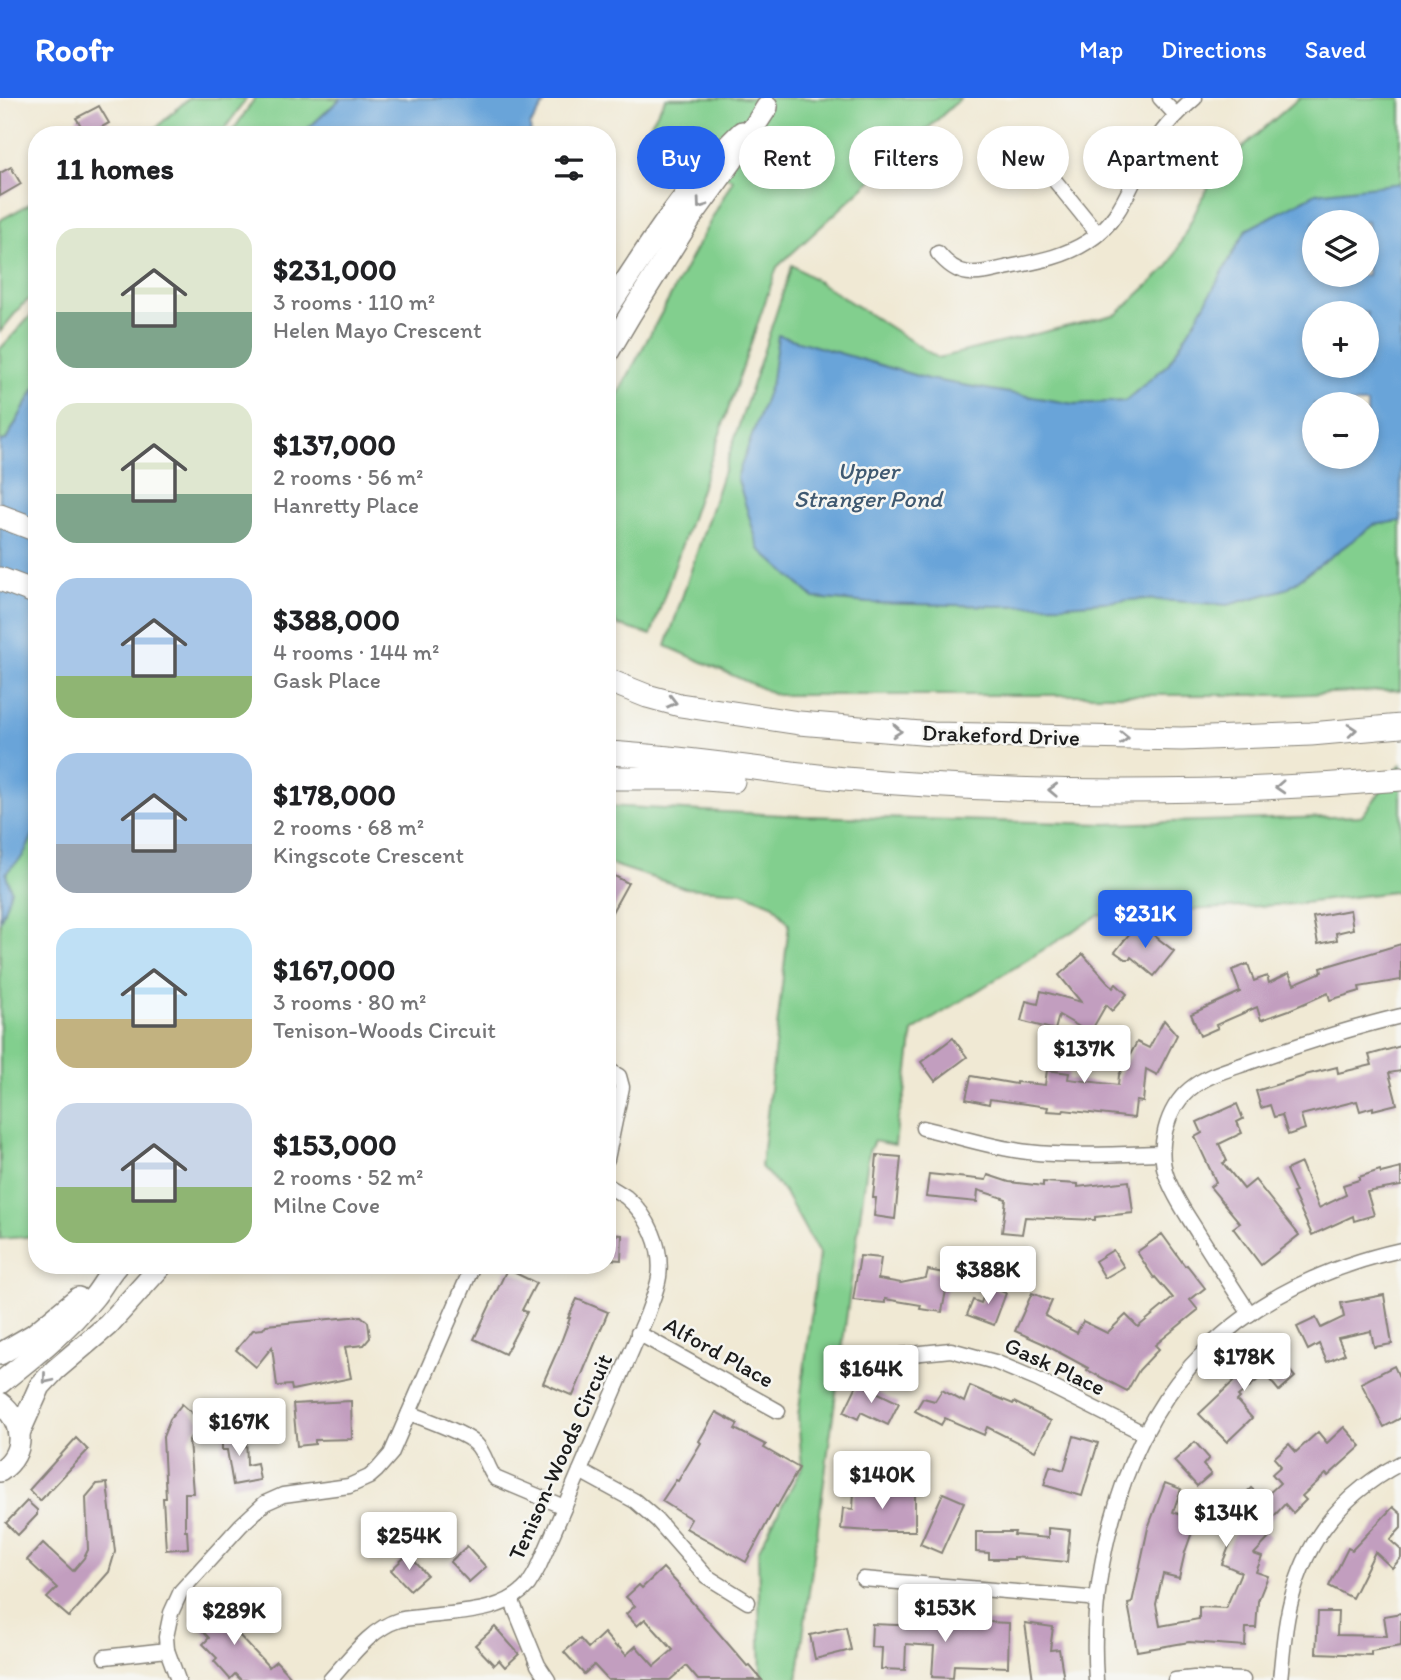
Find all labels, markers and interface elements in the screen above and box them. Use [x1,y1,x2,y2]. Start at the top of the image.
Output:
text: Roofr [35,30,113,69]
text: Map [1079,35,1123,64]
text: Directions [1161,35,1267,64]
text: Saved [1305,35,1366,64]
chip: Buy [637,126,725,189]
chip: Rent [739,126,835,189]
chip: Filters [849,126,963,189]
chip: New [977,126,1069,189]
chip: Apartment [1083,126,1243,189]
icon: filters [550,149,588,187]
text: 11 homes [56,150,174,187]
one-way arrow [697,196,709,209]
map controls [1302,210,1379,469]
button: layers [1302,210,1379,287]
text: $231,000 [273,251,397,288]
icon: home [112,256,196,340]
text: 3 rooms · 110 m² [273,288,435,316]
button: + [1302,301,1379,378]
text: Helen Mayo Crescent [273,316,482,344]
button: − [1302,392,1379,469]
text: $137,000 [273,426,396,463]
icon: home [112,431,196,515]
water label: Upper Stranger Pond [794,456,944,513]
text: 2 rooms · 56 m² [273,463,424,491]
text: Hanretty Place [273,491,419,519]
text: $388,000 [273,601,400,638]
icon: home [112,606,196,690]
text: 4 rooms · 144 m² [273,638,439,666]
text: Gask Place [273,666,381,694]
one-way arrow [665,694,677,708]
street label: Drakeford Drive [922,718,1080,752]
one-way arrow [892,723,903,738]
one-way arrow [1346,723,1357,738]
one-way arrow [1120,730,1130,746]
text: $178,000 [273,776,396,813]
one-way arrow [1274,779,1285,794]
icon: home [112,781,196,865]
one-way arrow [1047,783,1058,798]
text: 2 rooms · 68 m² [273,813,424,841]
text: Kingscote Crescent [273,841,464,869]
pin: $231K [1096,890,1194,950]
text: $231K [1114,899,1176,927]
text: $167,000 [273,951,395,988]
icon: home [112,956,196,1040]
text: 3 rooms · 80 m² [273,988,427,1016]
text: Tenison-Woods Circuit [273,1016,496,1044]
pin: $137K [1035,1026,1133,1085]
text: $137K [1054,1034,1114,1062]
text: $153,000 [273,1126,397,1163]
icon: home [112,1131,196,1215]
text: 2 rooms · 52 m² [273,1163,423,1191]
text: Milne Cove [273,1191,380,1219]
pin: $388K [939,1246,1037,1306]
text: $388K [956,1255,1020,1283]
street label: Alford Place [659,1310,779,1394]
street label: Gask Place [1000,1331,1110,1401]
pin: $178K [1195,1334,1293,1393]
text: $178K [1213,1342,1275,1370]
pin: $164K [822,1346,920,1405]
street label: Tenison-Woods Circuit [502,1349,618,1564]
text: $164K [839,1354,903,1382]
one-way arrow [42,1372,55,1384]
pin: $167K [190,1398,288,1458]
text: $167K [209,1407,269,1435]
pin: $140K [833,1452,931,1511]
text: $140K [849,1460,915,1488]
pin: $134K [1177,1490,1275,1549]
text: $134K [1194,1498,1258,1526]
pin: $254K [360,1512,458,1572]
text: $254K [377,1521,441,1549]
pin: $153K [896,1584,994,1644]
pin: $289K [185,1588,283,1647]
text: $153K [914,1593,976,1621]
text: $289K [202,1596,266,1624]

